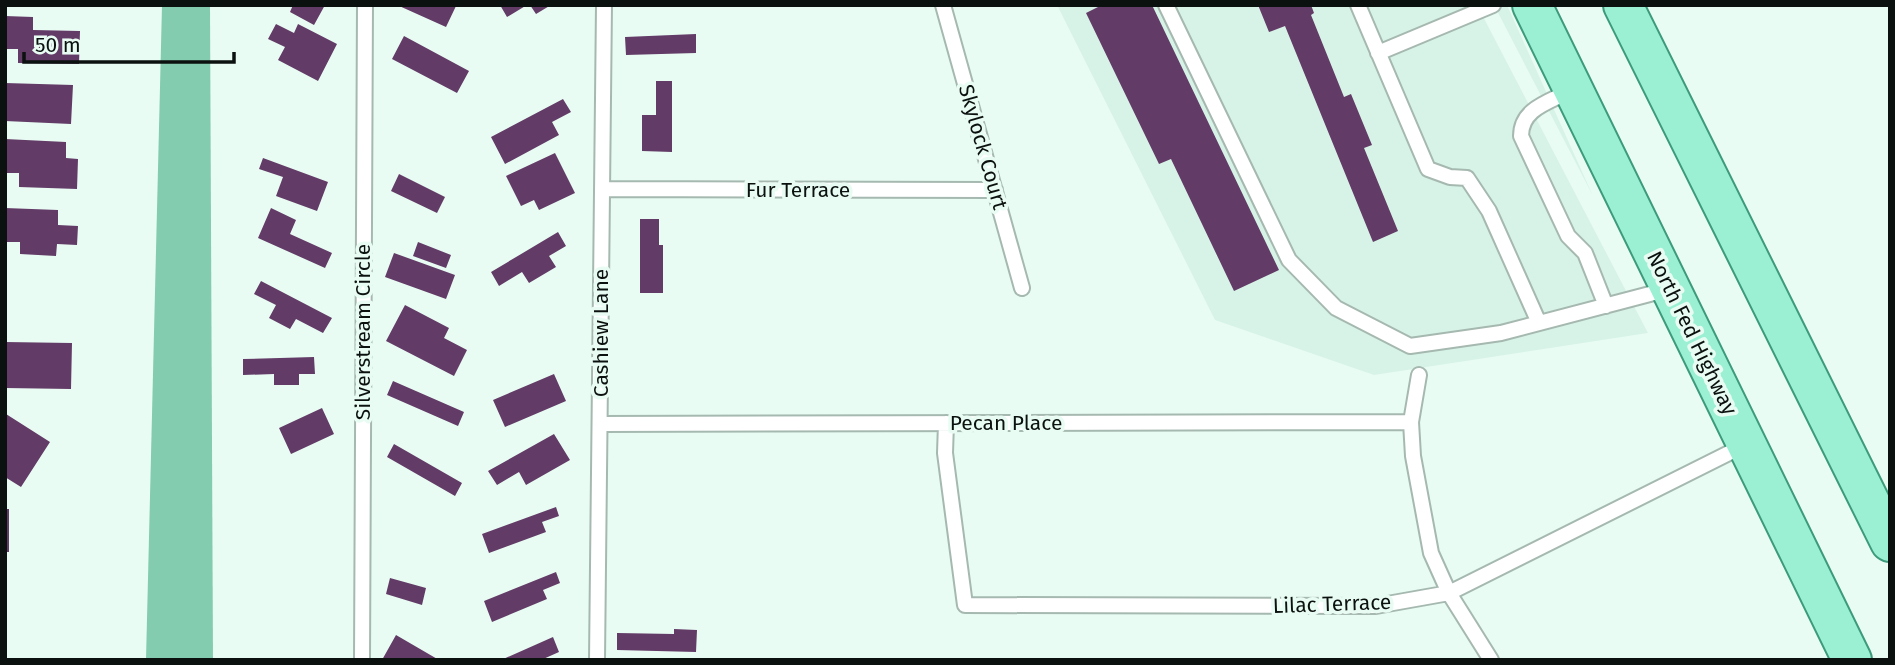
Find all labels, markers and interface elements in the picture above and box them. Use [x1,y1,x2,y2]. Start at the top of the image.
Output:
scale bar [24,21,234,65]
text: 50 m [35,32,81,58]
street label: Skylock Court [953,82,1013,213]
street label: Fur Terrace [746,177,850,203]
street label: Silverstream Circle [350,244,376,420]
street label: North Fed Highway [1641,247,1743,420]
street label: Cashiew Lane [588,269,614,397]
street label: Pecan Place [950,410,1062,436]
street label: Lilac Terrace [1272,589,1392,619]

